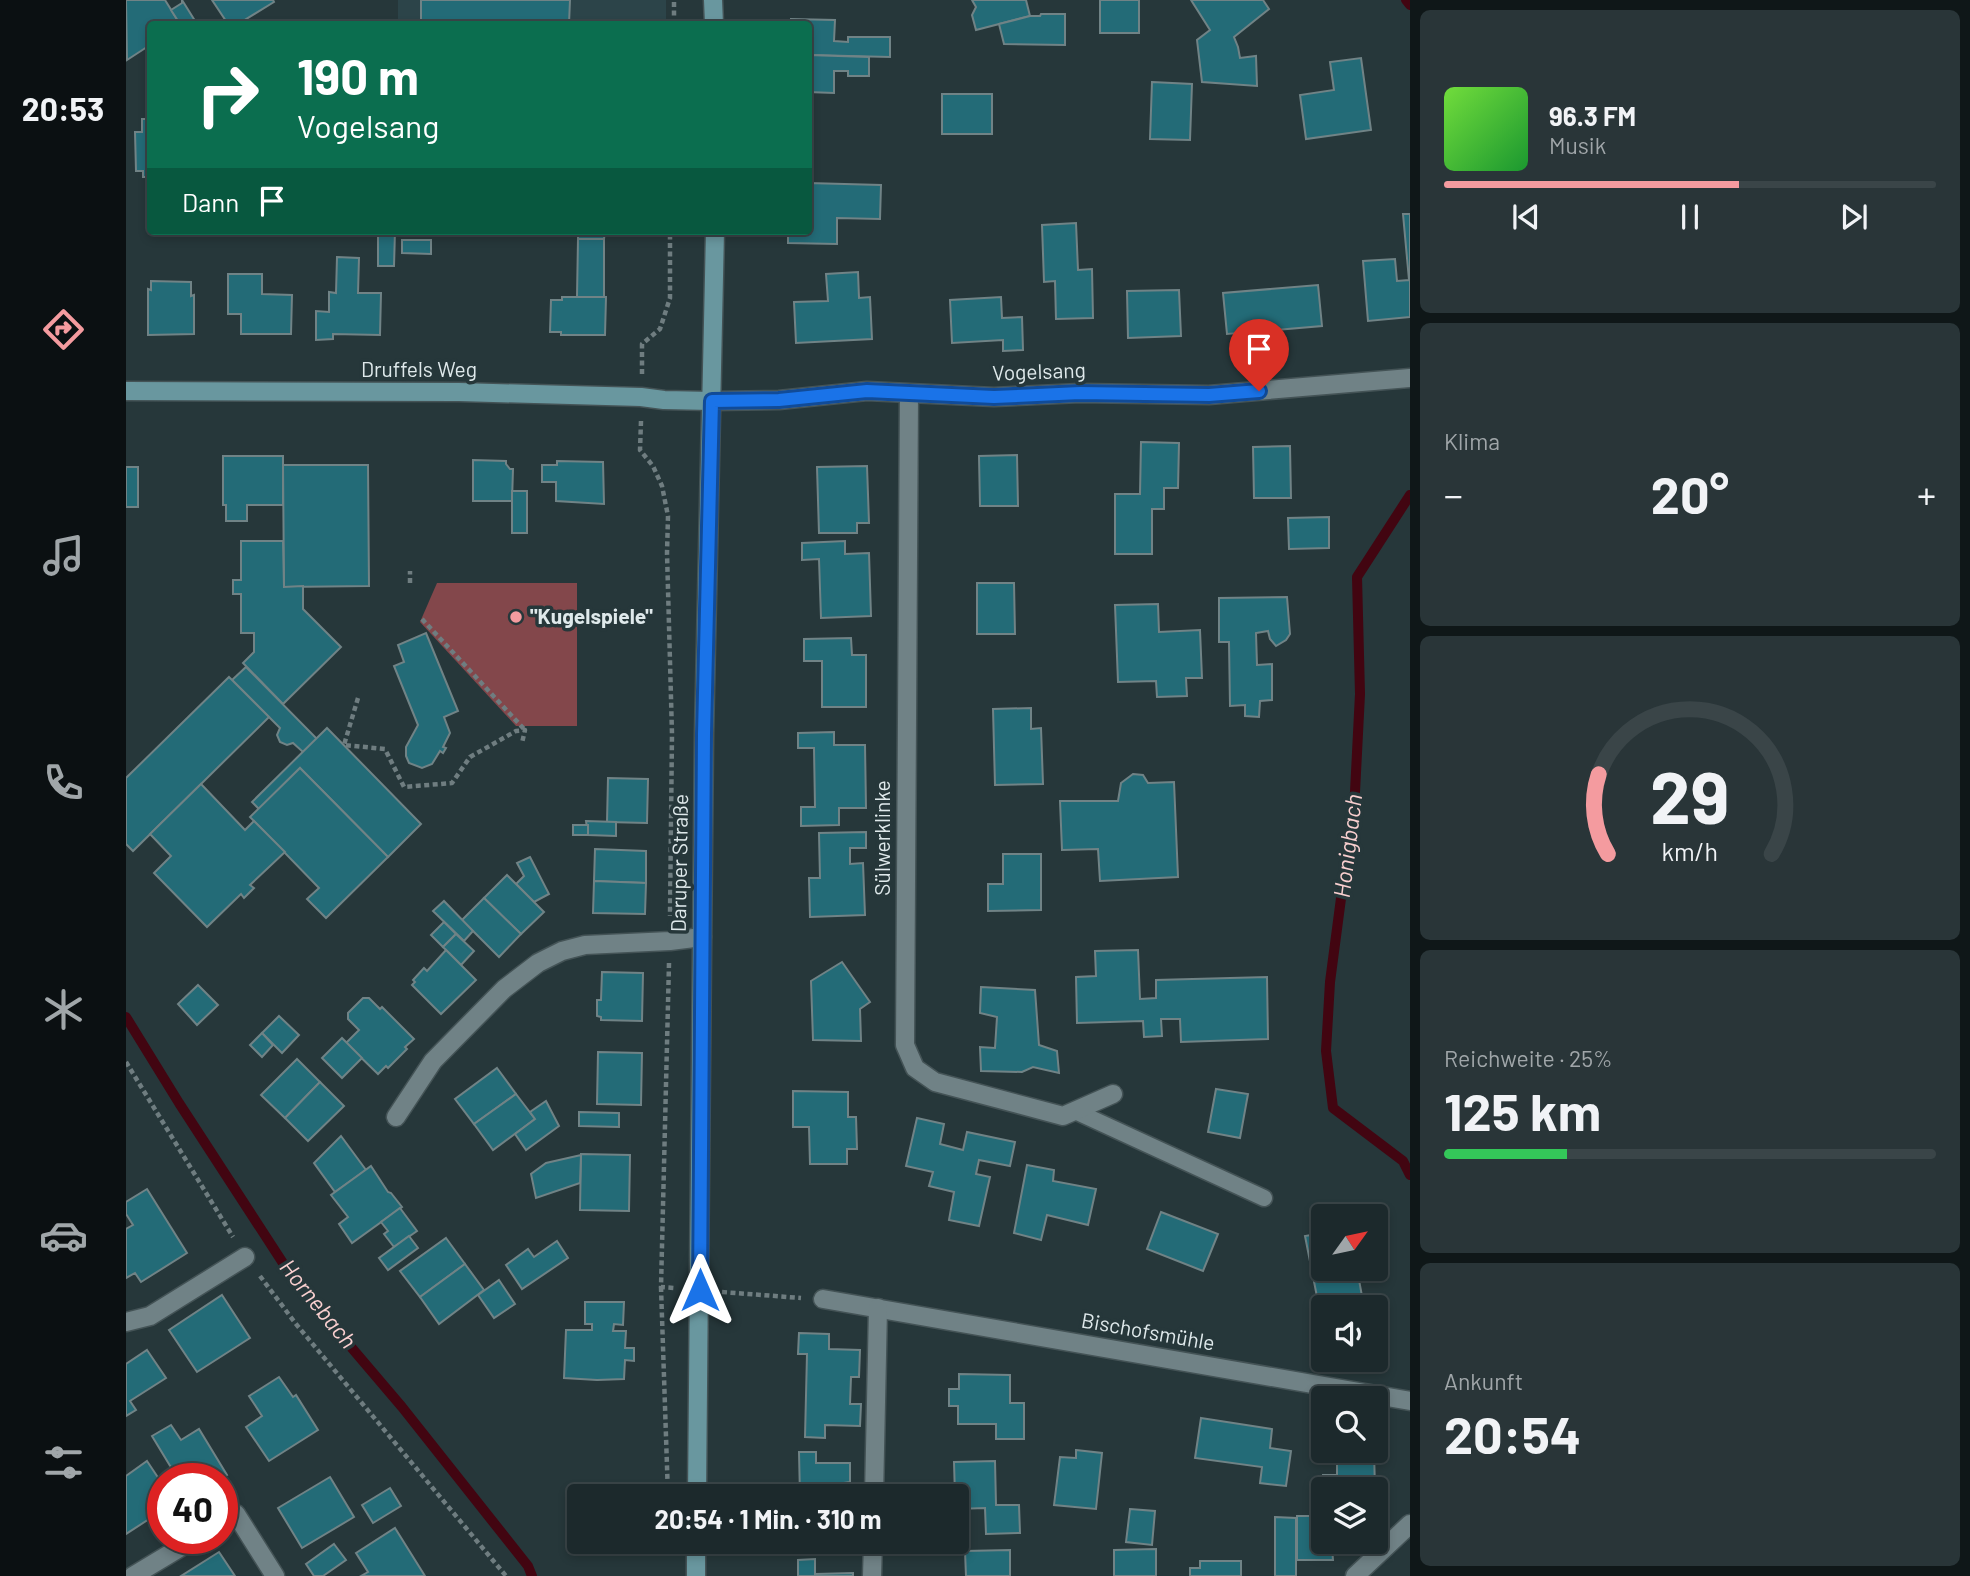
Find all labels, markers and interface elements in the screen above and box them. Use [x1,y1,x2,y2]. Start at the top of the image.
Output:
text: 190 m [297,46,419,105]
icon: right [182,49,273,140]
text: 20:53 [22,89,104,127]
text: 96.3 FM [1549,100,1636,131]
text: Vogelsang [297,106,439,144]
text: Musik [1549,131,1606,159]
icon: arrive [253,182,291,220]
text: Dann [182,186,239,217]
icon: previous [1507,198,1545,236]
icon: pause [1671,198,1709,236]
icon: next [1835,198,1873,236]
icon: directions [39,305,88,354]
pin [1229,319,1289,391]
icon: arrive [1240,330,1278,368]
street label: Druffels Weg [361,356,477,381]
street label: Vogelsang [992,356,1086,385]
text: Klima [1444,427,1500,455]
text: 20° [1651,462,1729,524]
text: − [1444,471,1463,517]
text: + [1917,471,1936,517]
icon: music [39,531,88,580]
place label: "Kugelspiele" [530,603,653,628]
marker: "Kugelspiele" [508,609,524,625]
text: 29 [1650,751,1730,839]
icon: phone [39,758,88,807]
street label: Sülwerklinke [869,780,894,896]
water label: Honigbach [1327,792,1367,899]
street label: Daruper Straße [665,794,692,932]
text: km/h [1662,836,1718,866]
icon: climate [39,985,88,1034]
text: Reichweite · 25% [1444,1044,1613,1072]
text: 125 km [1444,1079,1601,1141]
north arrow [1311,1204,1388,1281]
map controls [1311,1204,1388,1554]
icon: car [39,1211,88,1260]
water label: Hornebach [274,1253,363,1354]
position arrow [663,1253,737,1327]
button: sound [1311,1295,1388,1372]
street label: Bischofsmühle [1079,1306,1217,1355]
text: Ankunft [1444,1367,1523,1395]
button: search [1311,1386,1388,1463]
text: 20:54 [1444,1402,1581,1464]
icon: filters [39,1438,88,1487]
speed limit sign: 40 [147,1463,238,1554]
button: layers [1311,1477,1388,1554]
text: 20:54 · 1 Min. · 310 m [654,1503,882,1534]

